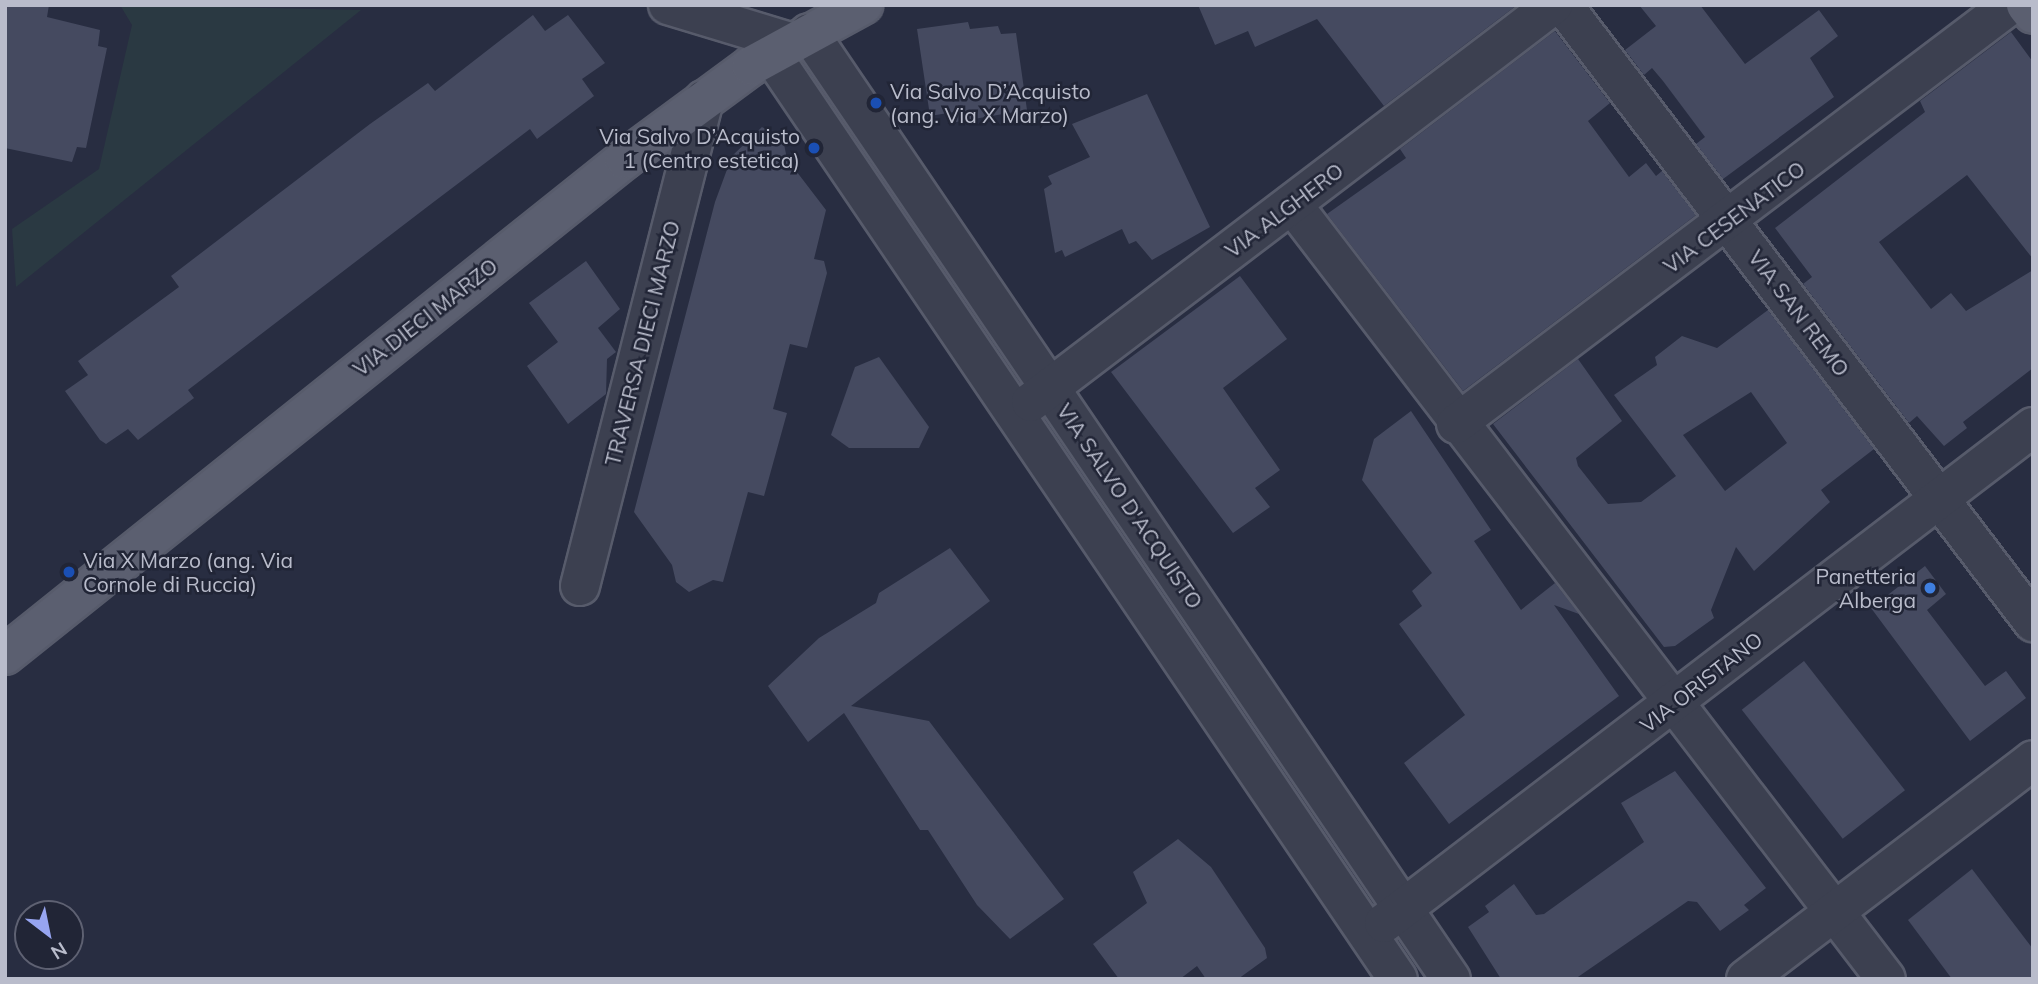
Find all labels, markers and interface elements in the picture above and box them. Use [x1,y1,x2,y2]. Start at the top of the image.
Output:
place label: Via Salvo D’Acquisto (ang. Via X Marzo) [890,78,1091,128]
marker: Via Salvo D’Acquisto (ang. Via X Marzo) [868,95,884,111]
place label: Via Salvo D’Acquisto 1 (Centro estetica) [599,123,800,173]
marker: Via Salvo D’Acquisto 1 (Centro estetica) [806,140,822,156]
street label: VIA CESENATICO [1658,156,1810,278]
street label: VIA ALGHERO [1220,157,1348,263]
street label: TRAVERSA DIECI MARZO [599,218,685,468]
street label: VIA SAN REMO [1743,245,1855,381]
street label: VIA DIECI MARZO [348,253,502,381]
street label: VIA SALVO D'ACQUISTO [1052,399,1208,613]
place label: Via X Marzo (ang. Via Cornole di Ruccia) [83,547,293,597]
place label: Panetteria Alberga [1816,563,1916,613]
marker: Via X Marzo (ang. Via Cornole di Ruccia) [61,564,77,580]
marker: Panetteria Alberga [1922,580,1938,596]
street label: VIA ORISTANO [1635,626,1767,738]
north arrow [14,900,84,970]
text: N [47,937,72,965]

